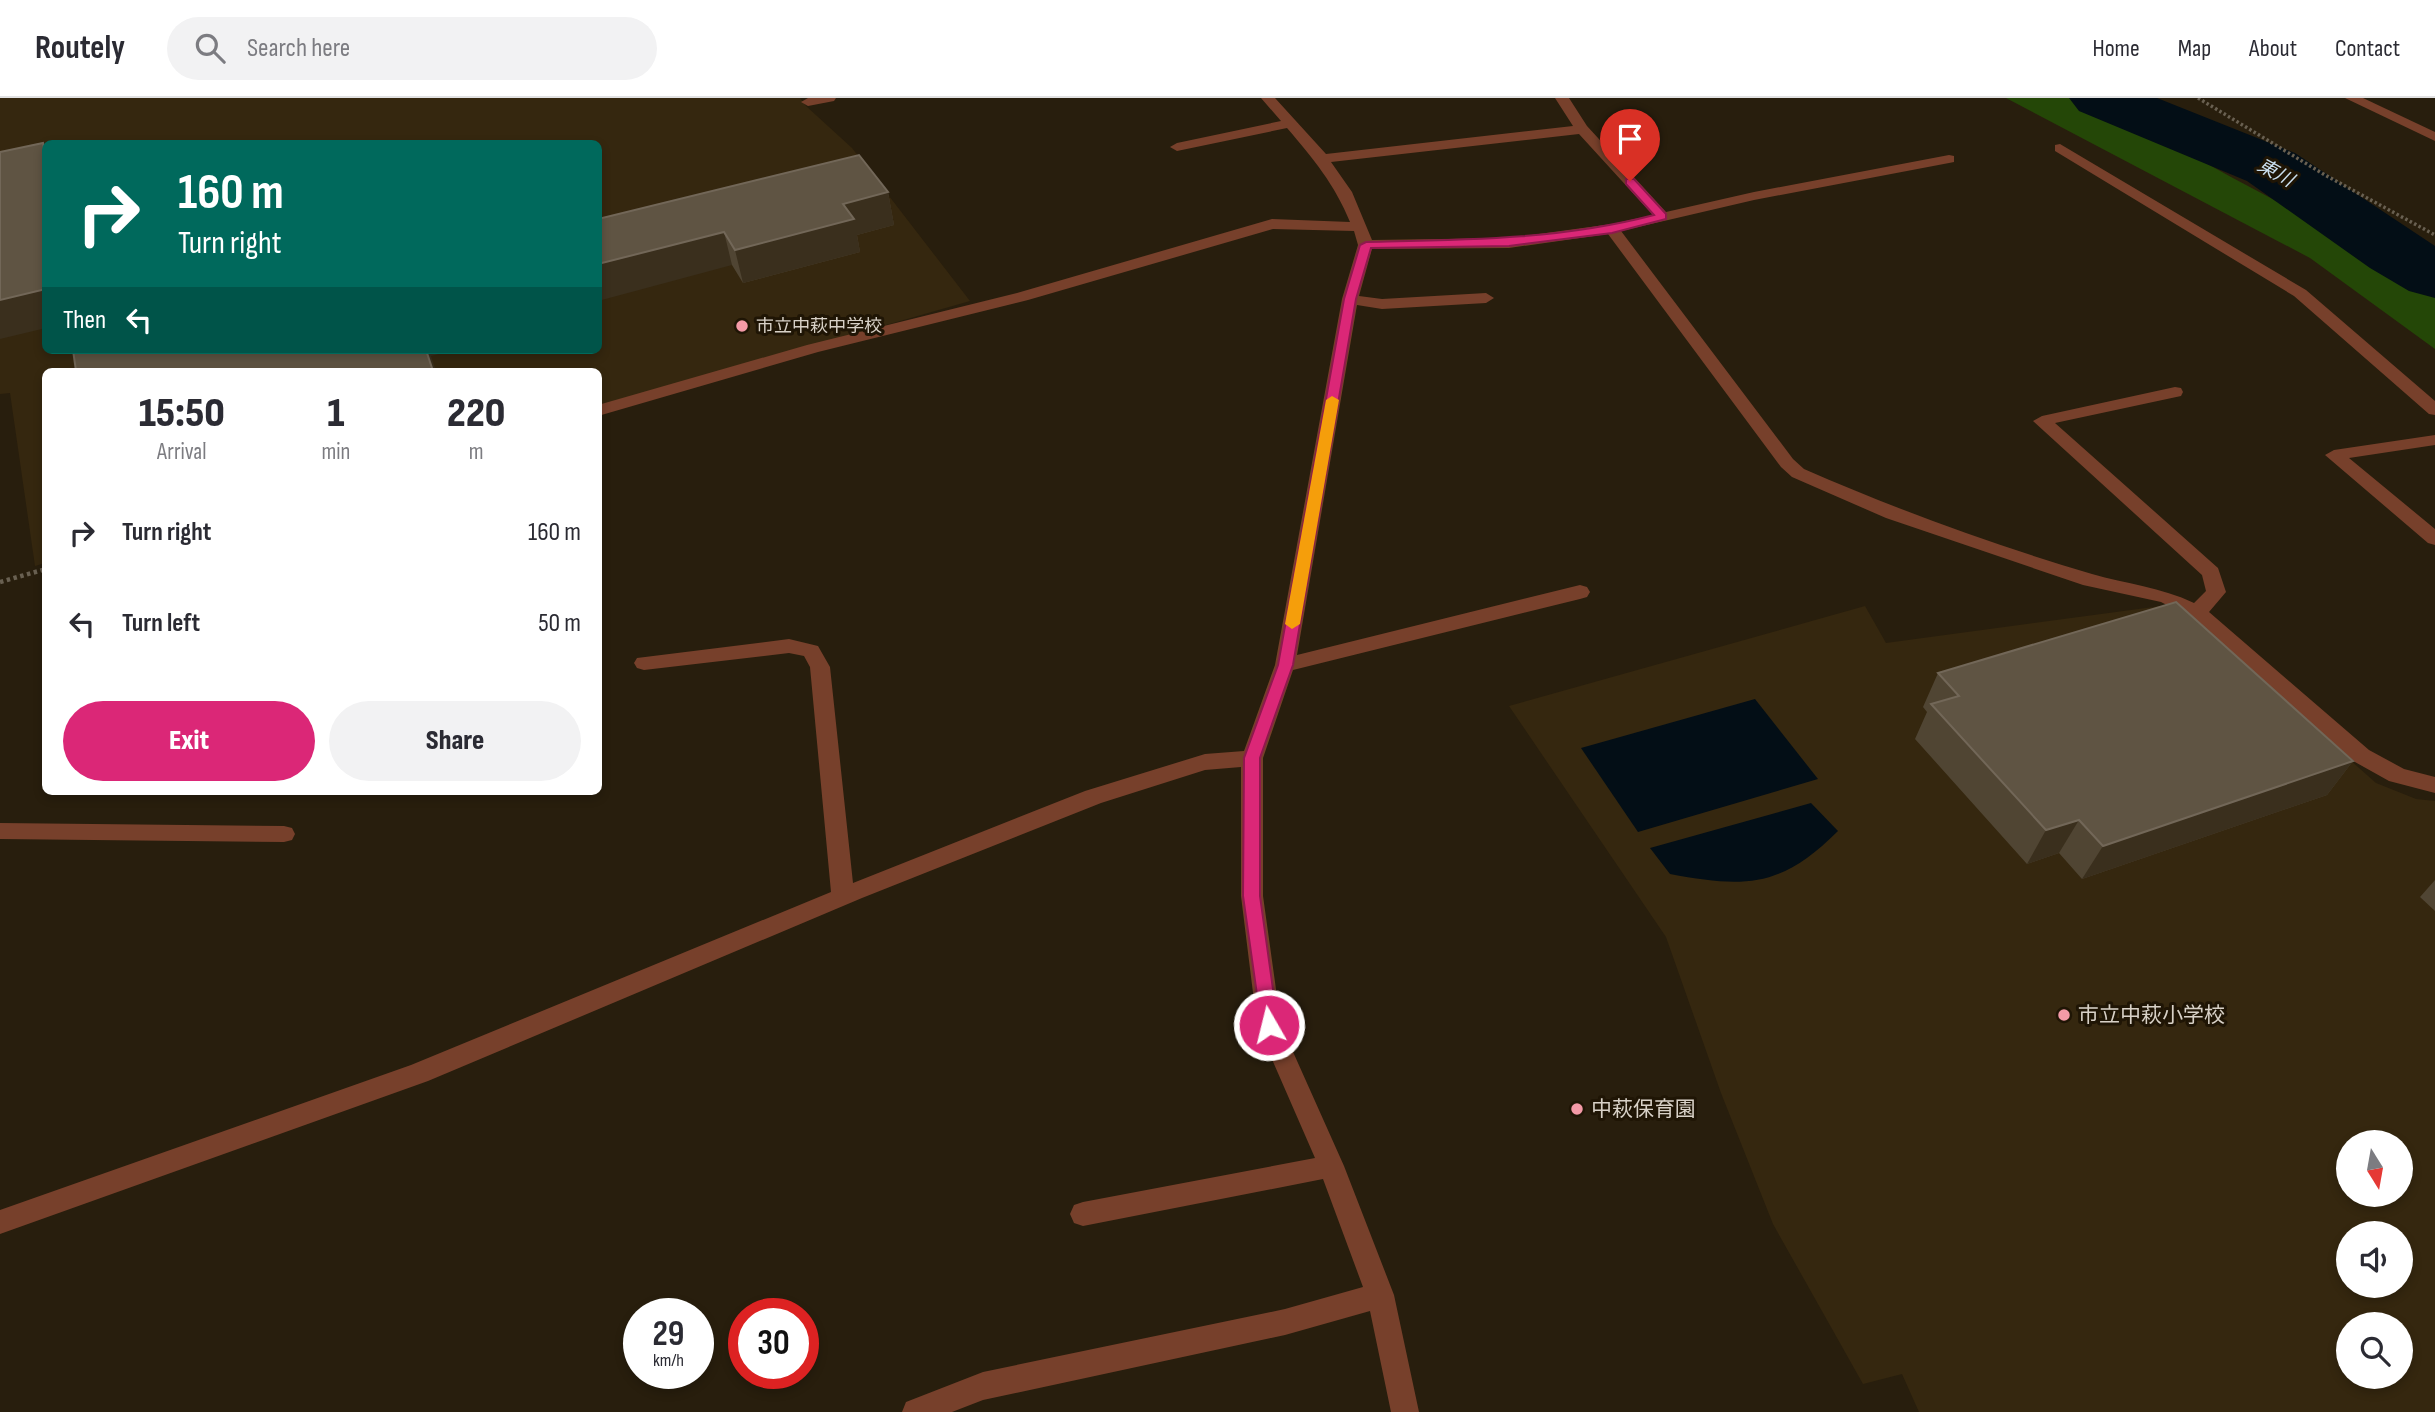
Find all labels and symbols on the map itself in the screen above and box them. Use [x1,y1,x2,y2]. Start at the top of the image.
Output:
pin [1600,109,1660,181]
water label: 東川 [2253,154,2299,194]
place label: 市立中萩中学校 [756,316,882,337]
marker: 市立中萩中学校 [734,318,750,334]
position arrow [1232,988,1306,1062]
place label: 市立中萩小学校 [2078,1003,2225,1028]
marker: 市立中萩小学校 [2056,1007,2072,1023]
place label: 中萩保育園 [1591,1097,1696,1122]
marker: 中萩保育園 [1569,1101,1585,1117]
north arrow [2336,1130,2413,1208]
speed limit sign: 30 [728,1298,819,1389]

